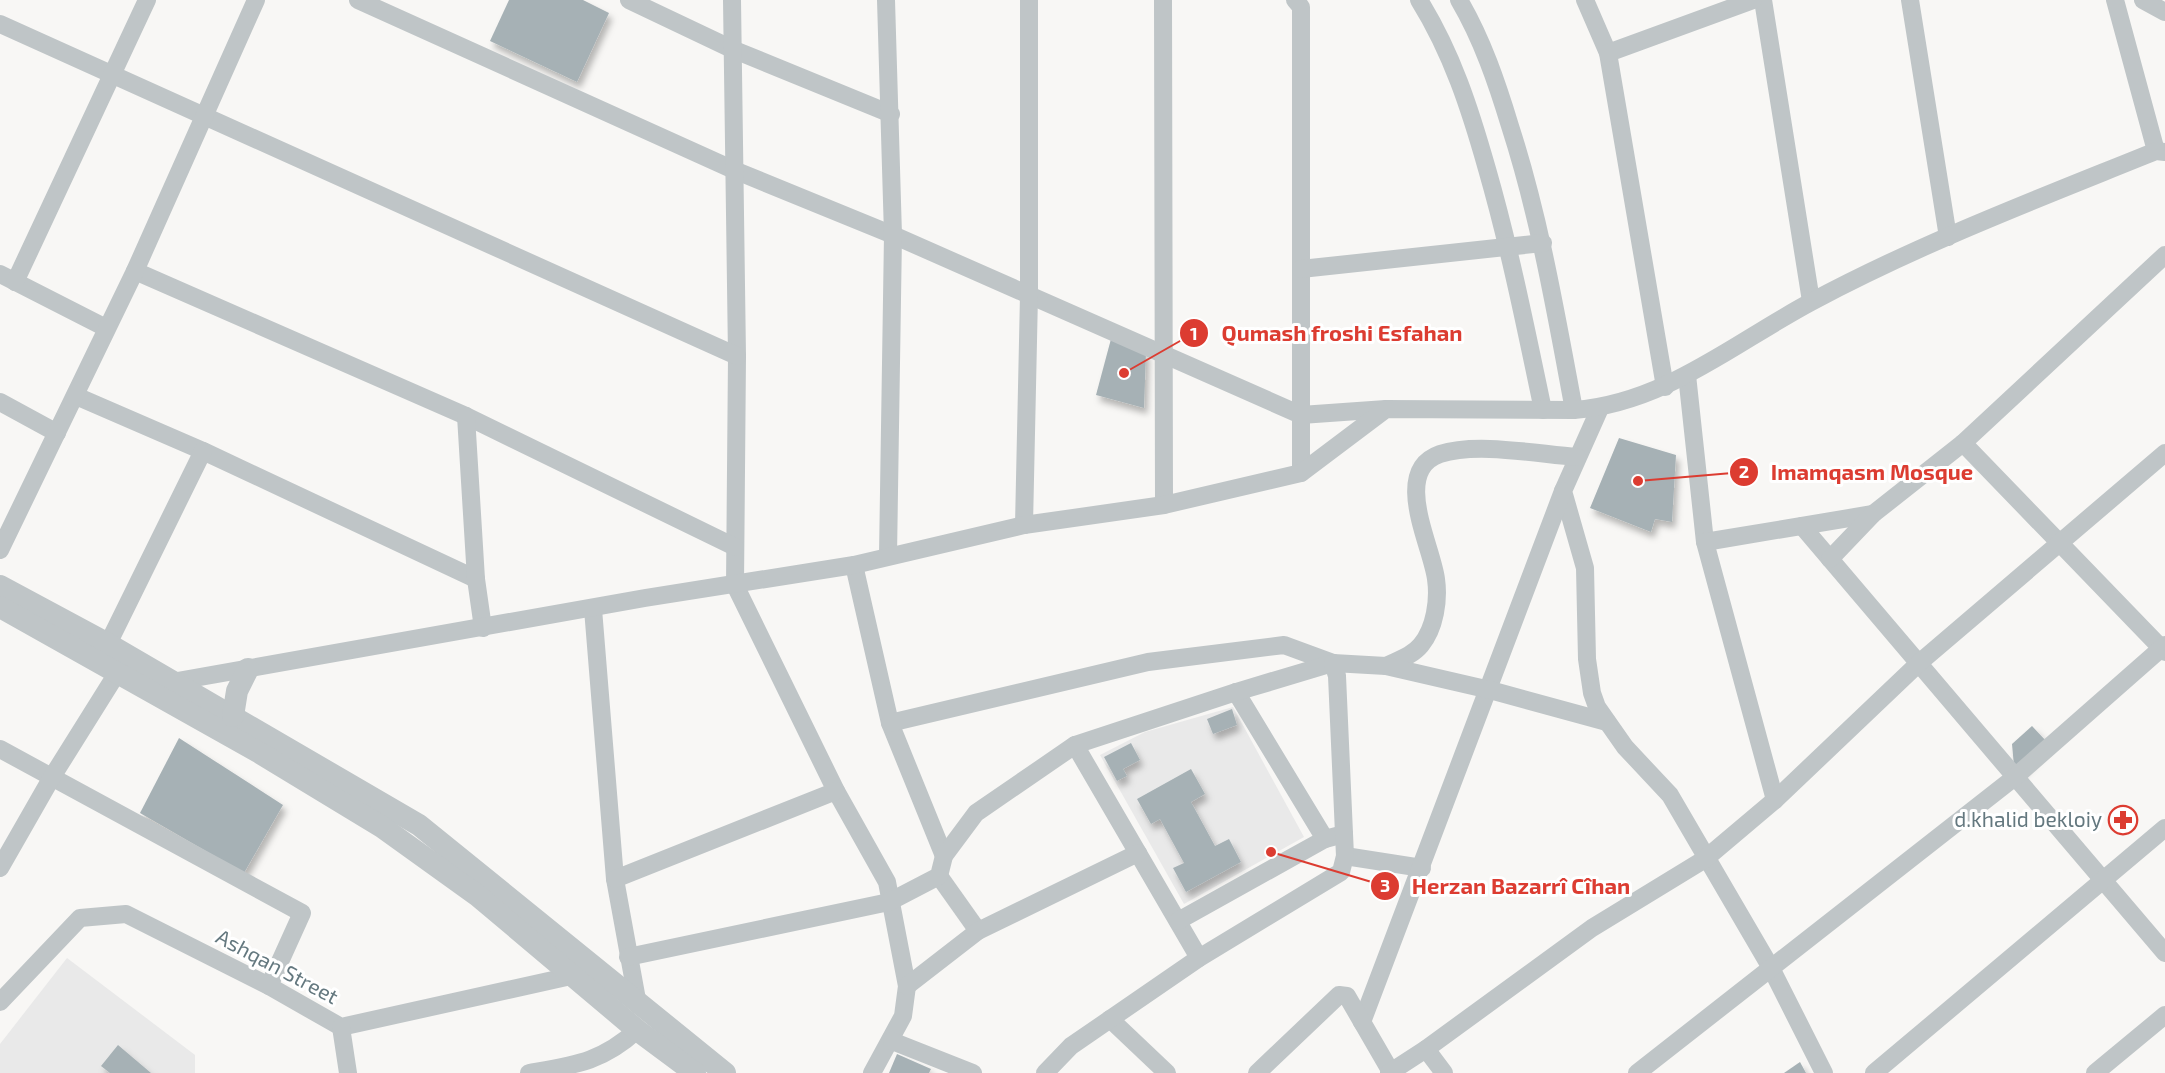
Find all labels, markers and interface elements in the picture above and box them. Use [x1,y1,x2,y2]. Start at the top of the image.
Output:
callout: Qumash froshi Esfahan [1179,313,1475,353]
text: Qumash froshi Esfahan [1222,319,1463,346]
text: 1 [1190,322,1198,344]
callout: Imamqasm Mosque [1729,452,1986,492]
text: Imamqasm Mosque [1771,458,1973,484]
text: 2 [1739,460,1749,482]
pharmacy icon: d.khalid bekloiy [2107,804,2139,836]
place label: d.khalid bekloiy [1954,806,2102,831]
callout: Herzan Bazarrî Cîhan [1370,866,1642,906]
text: Herzan Bazarrî Cîhan [1412,872,1630,898]
text: 3 [1380,874,1390,896]
street label: Ashqan Street [212,923,343,1008]

